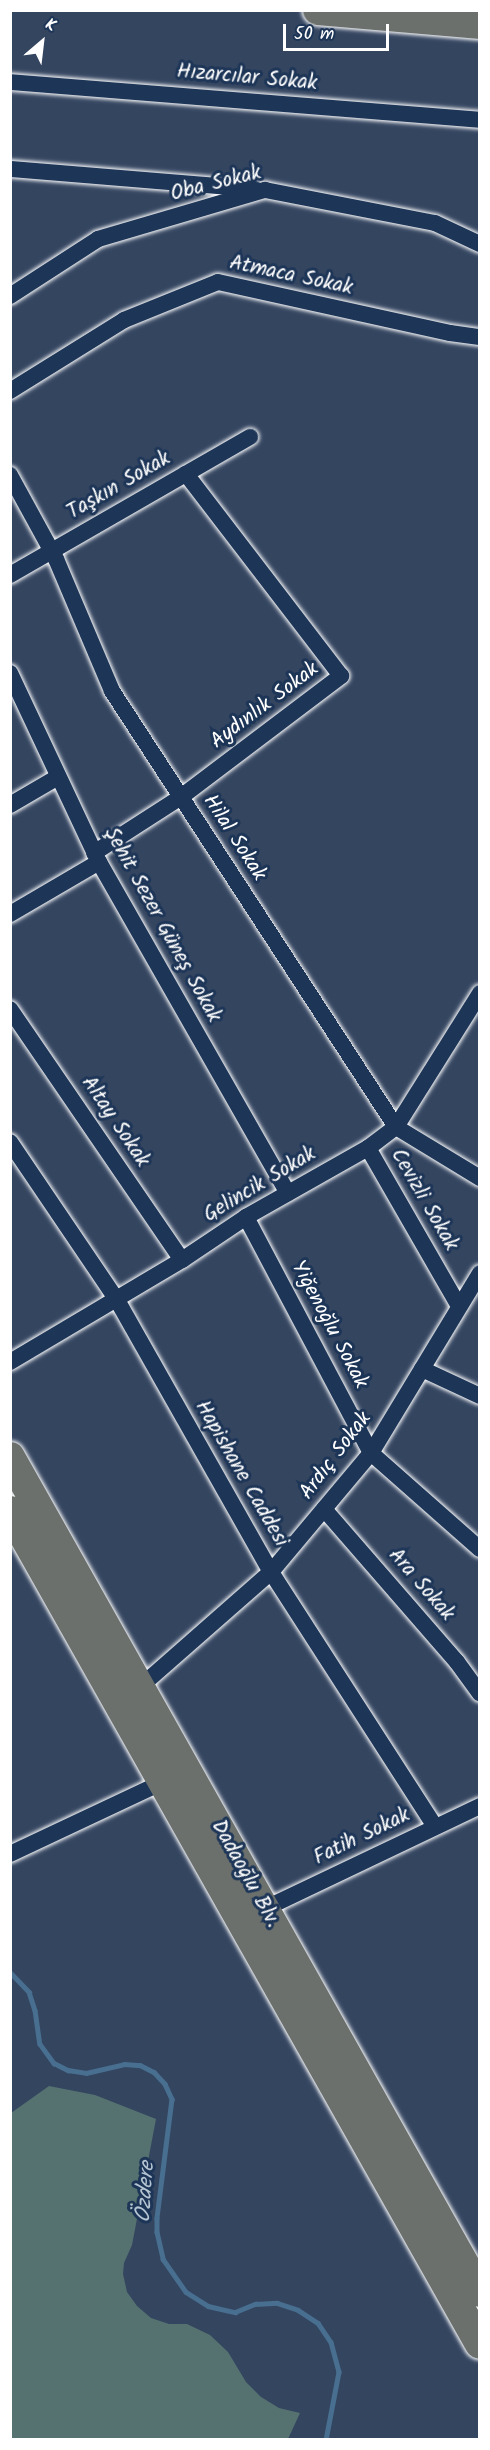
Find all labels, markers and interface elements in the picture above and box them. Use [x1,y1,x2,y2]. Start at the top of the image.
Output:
north arrow [12,12,72,72]
text: K [41,12,61,39]
scale bar [286,12,392,50]
text: 50 m [294,20,334,49]
street label: Hızarcılar Sokak [176,59,318,97]
street label: Oba Sokak [168,161,264,207]
street label: Atmaca Sokak [227,251,355,301]
street label: Taşkın Sokak [63,446,175,526]
street label: Aydınlık Sokak [206,657,324,755]
street label: Hilal Sokak [197,790,271,886]
street label: Şehit Sezer Güneş Sokak [98,823,226,1027]
street label: Altay Sokak [75,1072,155,1172]
street label: Gelincik Sokak [199,1142,321,1228]
street label: Cevizli Sokak [385,1144,463,1256]
street label: Yiğenoğlu Sokak [285,1257,373,1393]
street label: Hapishane Caddesi [189,1396,293,1552]
street label: Ardıç Sokak [295,1407,377,1505]
street label: Ara Sokak [383,1543,459,1627]
street label: Fatih Sokak [310,1803,414,1871]
street label: Dadaoğlu Blv. [205,1816,285,1932]
water label: Özdere [131,2161,161,2223]

